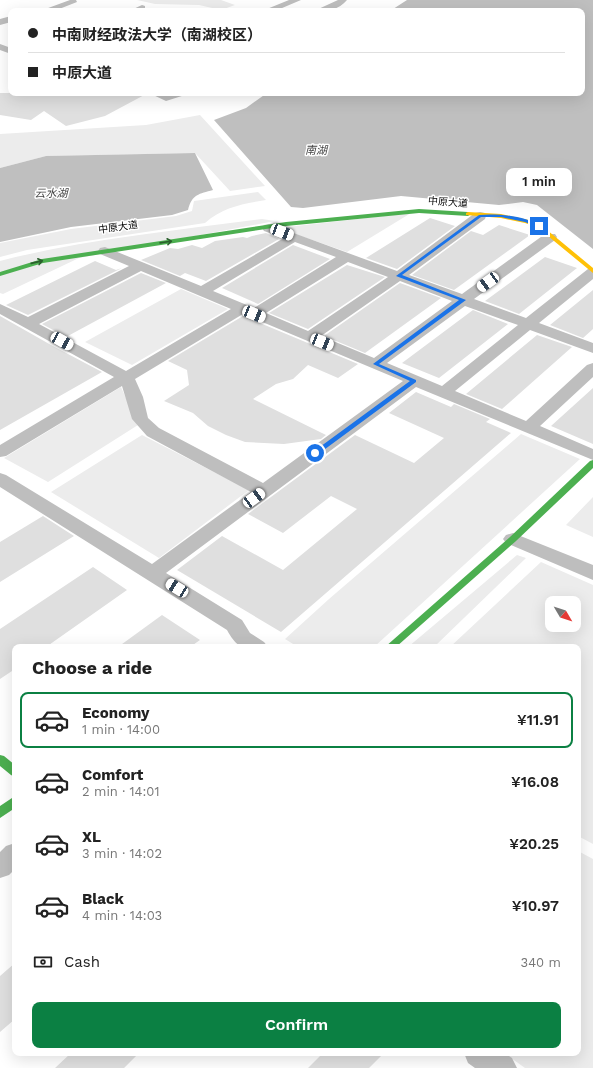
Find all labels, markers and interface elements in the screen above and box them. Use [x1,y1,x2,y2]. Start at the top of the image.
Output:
text: 中南财经政法大学（南湖校区） [52,26,262,44]
text: 中原大道 [52,64,112,82]
water label: 南湖 [305,144,329,157]
callout: 1 min [506,168,572,196]
text: 1 min [522,174,556,189]
water label: 云水湖 [35,187,69,200]
street label: 中原大道 [428,195,468,209]
route end [530,217,548,235]
street label: 中原大道 [97,219,139,235]
car [269,222,295,242]
one-way arrow [159,238,172,246]
one-way arrow [30,258,43,266]
car [475,270,501,294]
car [241,304,267,324]
car [49,330,75,352]
car [309,332,335,352]
route start [306,444,324,462]
car [241,486,267,510]
car [164,577,190,599]
north arrow [545,596,581,632]
map controls [545,596,581,632]
text: Choose a ride [32,657,152,678]
icon: car [34,702,70,738]
text: Economy [82,704,149,722]
text: ¥11.91 [517,711,559,729]
text: 1 min · 14:00 [82,722,160,737]
icon: car [34,764,70,800]
text: Comfort [82,766,143,784]
text: ¥16.08 [511,773,559,791]
text: 2 min · 14:01 [82,784,159,799]
icon: car [34,826,70,862]
text: XL [82,828,101,846]
text: ¥20.25 [509,835,559,853]
text: 3 min · 14:02 [82,846,162,861]
icon: car [34,888,70,924]
text: Black [82,890,124,908]
text: ¥10.97 [512,897,559,915]
text: 4 min · 14:03 [82,908,162,923]
icon: cash [32,951,54,973]
text: Cash [64,953,100,971]
text: 340 m [521,955,561,970]
button: Confirm [32,1002,561,1048]

